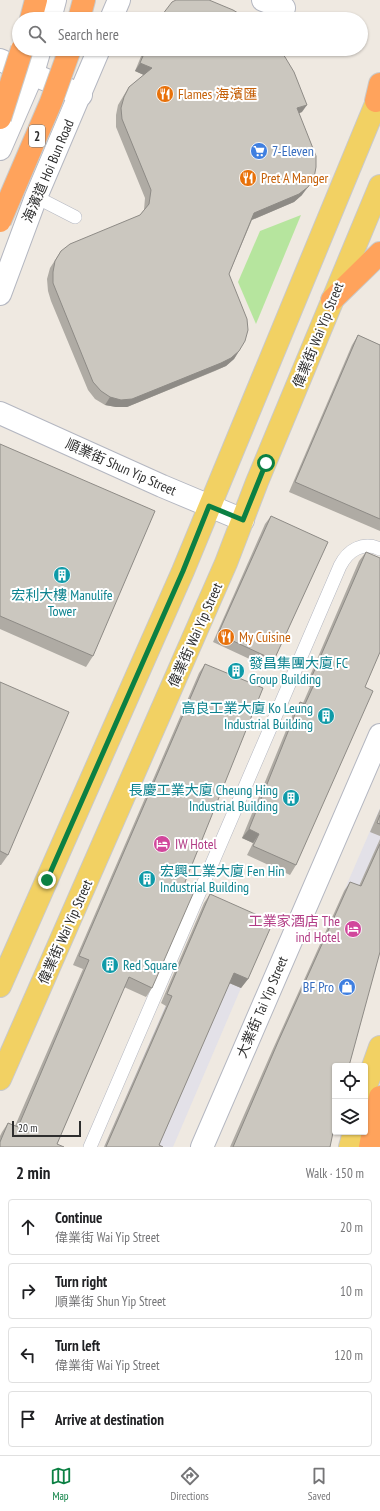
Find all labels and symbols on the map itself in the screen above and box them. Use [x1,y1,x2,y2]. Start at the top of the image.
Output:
restaurant icon: Flames 海濱匯 [155,84,175,104]
place label: Flames 海濱匯 [178,85,257,103]
street label: 海濱道 Hoi Bun Road [18,117,78,225]
road number: 2 [29,125,45,147]
supermarket icon: 7-Eleven [249,141,269,161]
place label: 7-Eleven [272,142,314,160]
restaurant icon: Pret A Manger [238,168,258,188]
place label: Pret A Manger [261,169,329,187]
street label: 偉業街 Wai Yip Street [289,279,347,391]
street label: 順業街 Shun Yip Street [63,434,179,500]
route start [257,454,275,472]
building icon: 宏利大樓 Manulife Tower [52,565,72,585]
street label: 偉業街 Wai Yip Street [164,580,226,690]
place label: 宏利大樓 Manulife Tower [11,586,113,620]
restaurant icon: My Cuisine [216,627,236,647]
place label: My Cuisine [239,628,291,646]
place label: 發昌集團大廈 FC Group Building [249,654,349,688]
building icon: 發昌集團大廈 FC Group Building [226,661,246,681]
place label: 高良工業大廈 Ko Leung Industrial Building [181,699,313,733]
building icon: 高良工業大廈 Ko Leung Industrial Building [316,706,336,726]
place label: 長慶工業大廈 Cheung Hing Industrial Building [129,781,278,815]
building icon: 長慶工業大廈 Cheung Hing Industrial Building [281,788,301,808]
hotel icon: IW Hotel [152,834,172,854]
place label: IW Hotel [175,835,217,853]
place label: 宏興工業大廈 Fen Hin Industrial Building [160,862,284,896]
building icon: 宏興工業大廈 Fen Hin Industrial Building [137,869,157,889]
route end [38,871,56,889]
street label: 偉業街 Wai Yip Street [34,877,96,987]
place label: 工業家酒店 The ind Hotel [249,912,341,946]
hotel icon: 工業家酒店 The ind Hotel [343,919,363,939]
street label: 大業街 Tai Yip Street [232,953,292,1061]
building icon: Red Square [100,955,120,975]
place label: Red Square [123,956,178,974]
shop icon: BF Pro [337,977,357,997]
place label: BF Pro [303,978,334,996]
scale bar [12,1119,81,1138]

